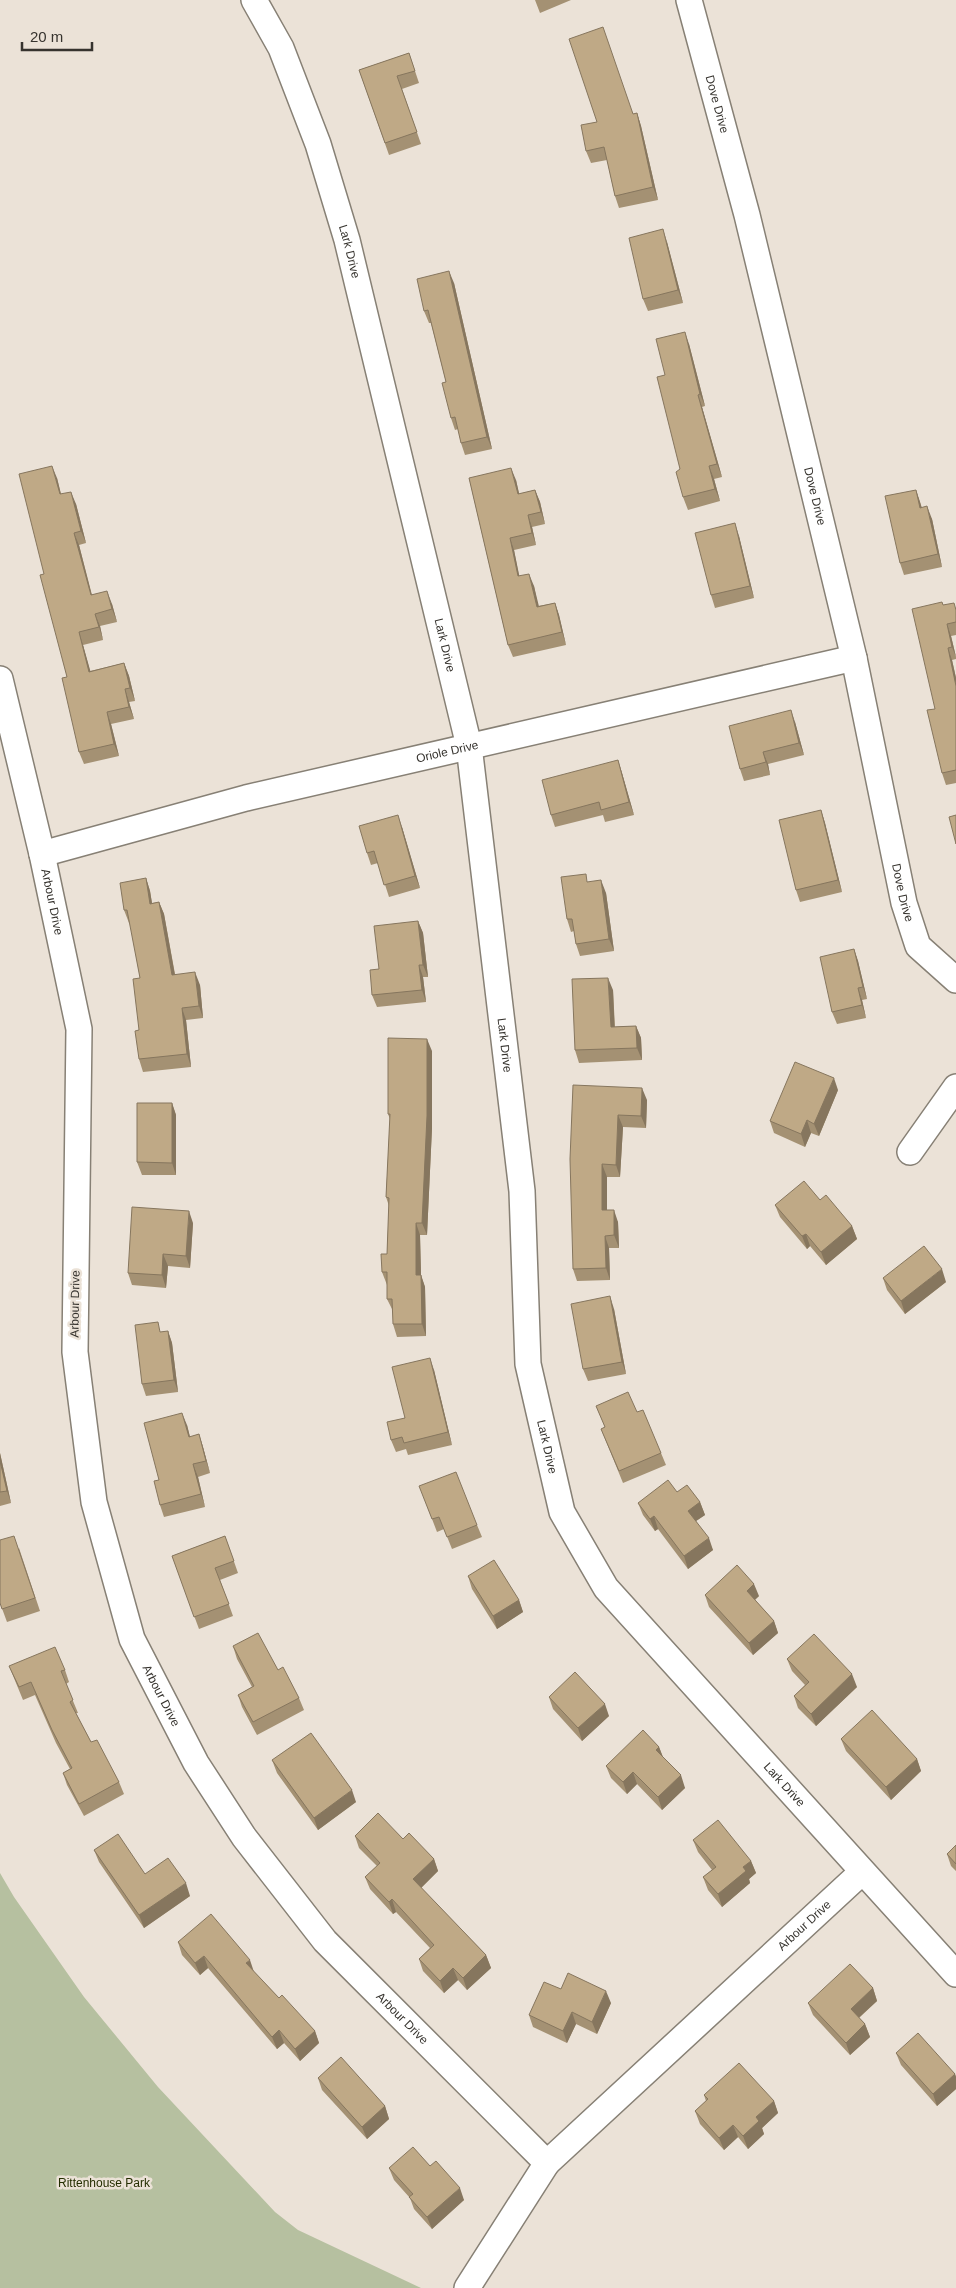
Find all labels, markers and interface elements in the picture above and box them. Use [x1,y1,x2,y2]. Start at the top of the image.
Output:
scale bar [22,20,92,52]
text: 20 m [30,28,63,45]
street label: Dove Drive [703,74,732,135]
street label: Lark Drive [336,223,363,280]
street label: Dove Drive [801,466,829,527]
street label: Lark Drive [431,617,458,674]
street label: Oriole Drive [415,738,480,766]
street label: Dove Drive [889,862,917,924]
street label: Arbour Drive [38,868,66,937]
street label: Lark Drive [494,1017,515,1073]
street label: Arbour Drive [67,1270,83,1338]
street label: Lark Drive [534,1419,560,1475]
street label: Arbour Drive [140,1662,183,1729]
street label: Lark Drive [761,1760,808,1810]
street label: Arbour Drive [775,1897,834,1953]
street label: Arbour Drive [373,1989,431,2047]
park label: Rittenhouse Park [58,2176,151,2190]

